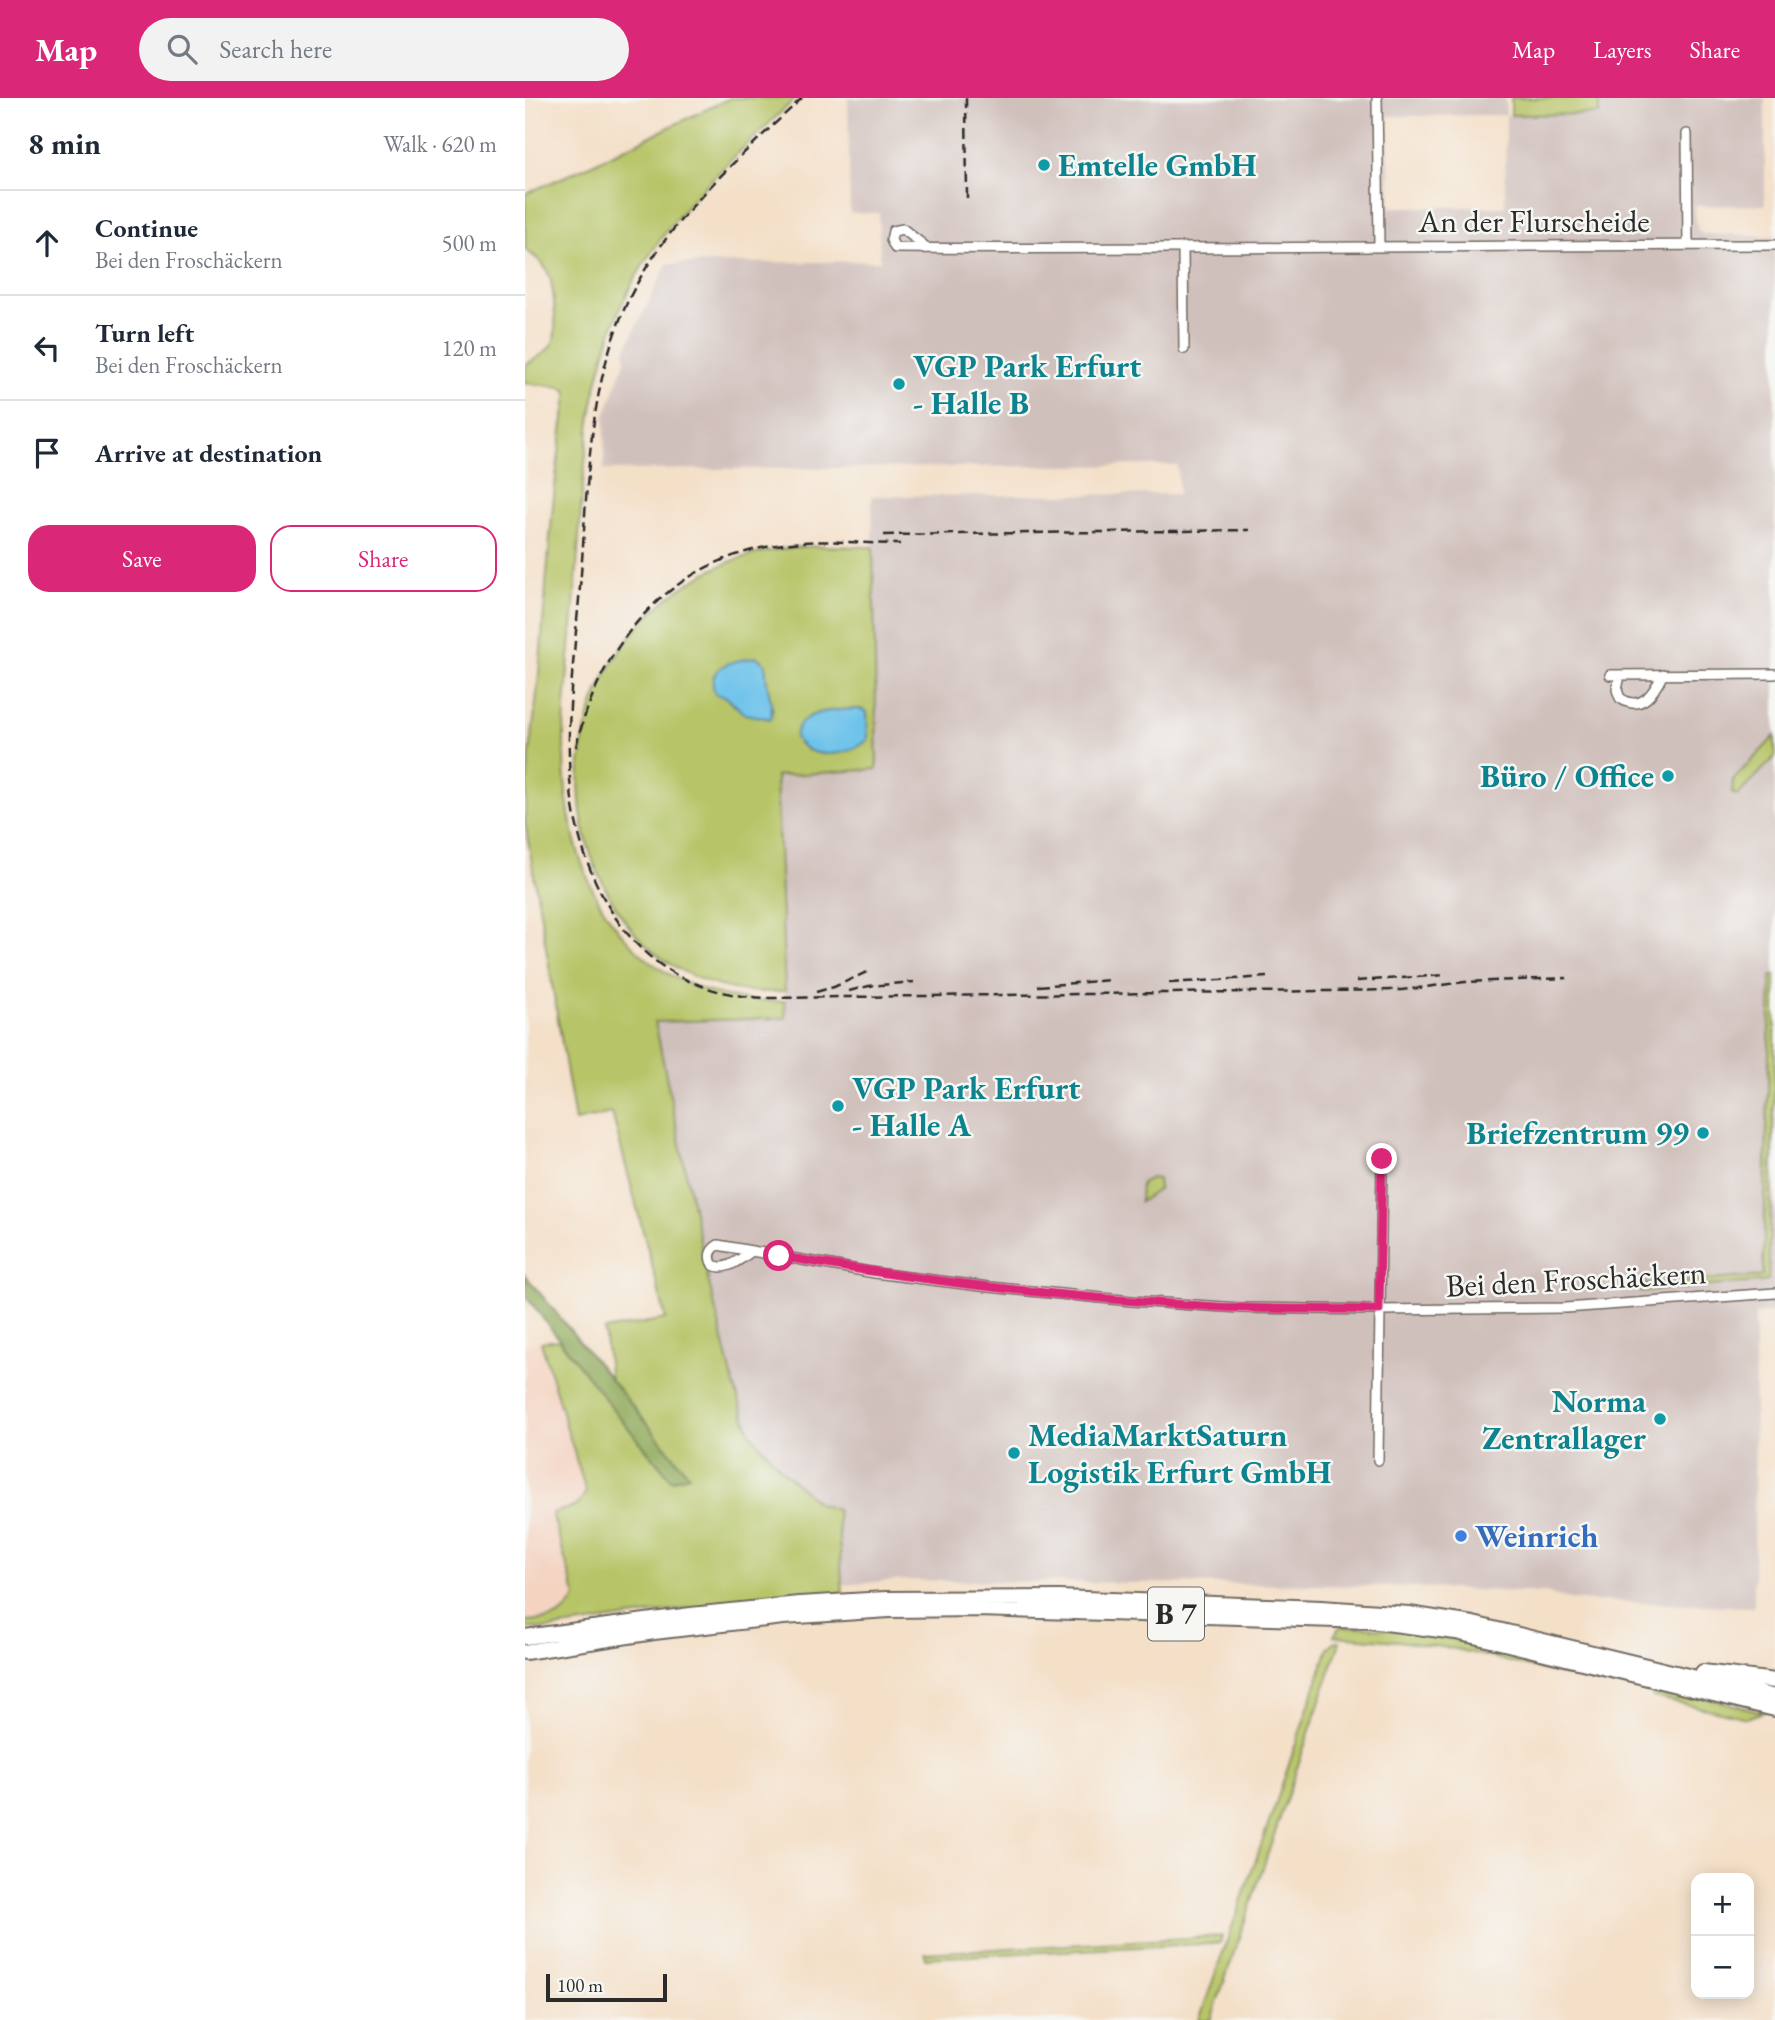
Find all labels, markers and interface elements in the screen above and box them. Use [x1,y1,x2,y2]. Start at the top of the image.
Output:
search box [139,18,629,81]
text: Map [35,28,97,71]
icon: search [163,30,201,68]
text: Search here [219,32,332,66]
text: Map [1512,34,1555,65]
text: Layers [1593,34,1652,65]
text: Share [1690,34,1740,65]
text: 8 min [28,124,101,163]
text: Walk · 620 m [383,129,497,159]
place label: Emtelle GmbH [1058,144,1257,186]
marker: Emtelle GmbH [1036,157,1052,173]
street label: An der Flurscheide [1417,200,1650,242]
text: Continue [95,211,198,245]
icon: ahead [28,224,66,262]
text: 500 m [441,228,497,258]
text: Bei den Froschäckern [95,245,283,275]
text: Turn left [95,316,194,350]
icon: left [28,329,66,367]
text: 120 m [441,333,497,363]
place label: VGP Park Erfurt - Halle B [913,345,1141,424]
text: Bei den Froschäckern [95,350,283,380]
marker: VGP Park Erfurt - Halle B [891,376,907,392]
icon: arrive [28,434,66,472]
text: Arrive at destination [95,436,322,470]
button: Save [28,525,256,592]
button: Share [270,525,497,592]
place label: Büro / Office [1480,755,1654,797]
marker: Büro / Office [1660,768,1676,784]
place label: VGP Park Erfurt - Halle A [852,1067,1080,1146]
marker: VGP Park Erfurt - Halle A [830,1098,846,1114]
place label: Briefzentrum 99 [1466,1112,1689,1154]
marker: Briefzentrum 99 [1695,1125,1711,1141]
route end [1366,1143,1397,1174]
route start [763,1240,794,1271]
street label: Bei den Froschäckern [1445,1251,1708,1307]
place label: Norma Zentrallager [1482,1380,1647,1459]
marker: Norma Zentrallager [1652,1411,1668,1427]
place label: MediaMarktSaturn Logistik Erfurt GmbH [1028,1414,1331,1493]
marker: MediaMarktSaturn Logistik Erfurt GmbH [1006,1445,1022,1461]
place label: Weinrich [1475,1515,1598,1557]
marker: Weinrich [1453,1528,1469,1544]
road number: B 7 [1148,1588,1204,1640]
map controls [1691,1873,1754,1999]
button: + [1691,1873,1754,1936]
button: − [1691,1936,1754,1999]
scale bar [546,1971,667,2003]
text: 100 m [557,1973,603,1998]

